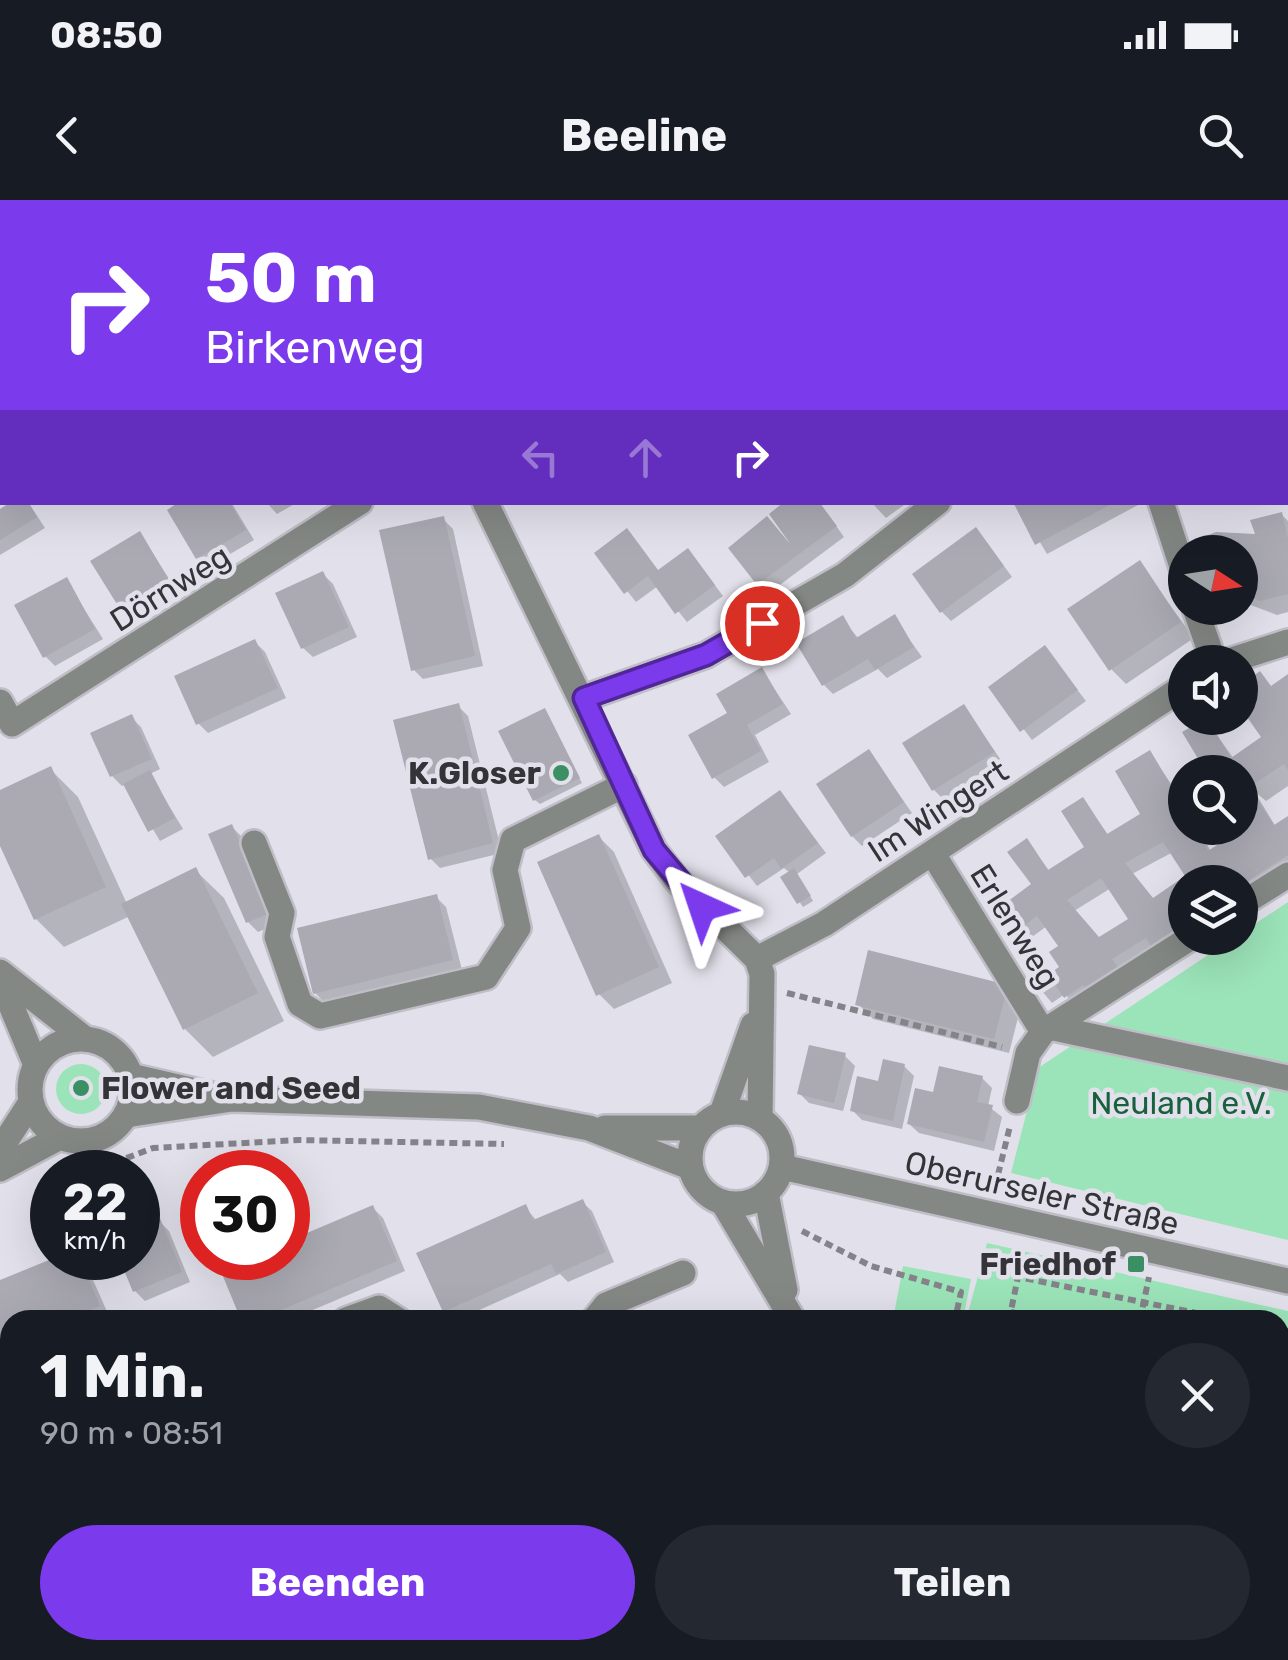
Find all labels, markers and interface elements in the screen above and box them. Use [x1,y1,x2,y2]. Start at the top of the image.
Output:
text: 08:50 [50,12,163,58]
icon: back [40,108,95,163]
icon: search [1193,108,1248,163]
text: Beeline [561,109,727,162]
text: 50 m [205,237,377,320]
icon: right [40,240,170,370]
text: Birkenweg [205,321,425,374]
icon: left [513,430,568,485]
icon: ahead [618,430,673,485]
icon: right [723,430,778,485]
north arrow [1168,535,1258,625]
map controls [1168,535,1258,955]
street label: Dörnweg [103,536,237,640]
pin [720,581,805,666]
icon: arrive [735,596,790,651]
button: sound [1168,645,1258,735]
street label: Im Wingert [861,752,1015,870]
place label: K.Gloser [408,754,541,792]
button: search [1168,755,1258,845]
marker: K.Gloser [550,762,572,784]
position arrow [650,855,754,959]
street label: Erlenweg [962,857,1068,995]
button: layers [1168,865,1258,955]
place label: Flower and Seed [101,1069,361,1107]
marker: Flower and Seed [70,1077,92,1099]
park label: Neuland e.V. [1090,1084,1272,1122]
street label: Oberurseler Straße [901,1143,1183,1243]
speed limit sign: 30 [180,1150,310,1280]
text: 22 [63,1173,128,1233]
text: km/h [64,1226,126,1255]
place label: Friedhof [979,1245,1117,1283]
marker: Friedhof [1125,1253,1147,1275]
text: 1 Min. [40,1341,205,1412]
button: close [1145,1343,1250,1448]
text: 90 m · 08:51 [40,1414,223,1452]
button: Beenden [40,1525,635,1640]
button: Teilen [655,1525,1250,1640]

